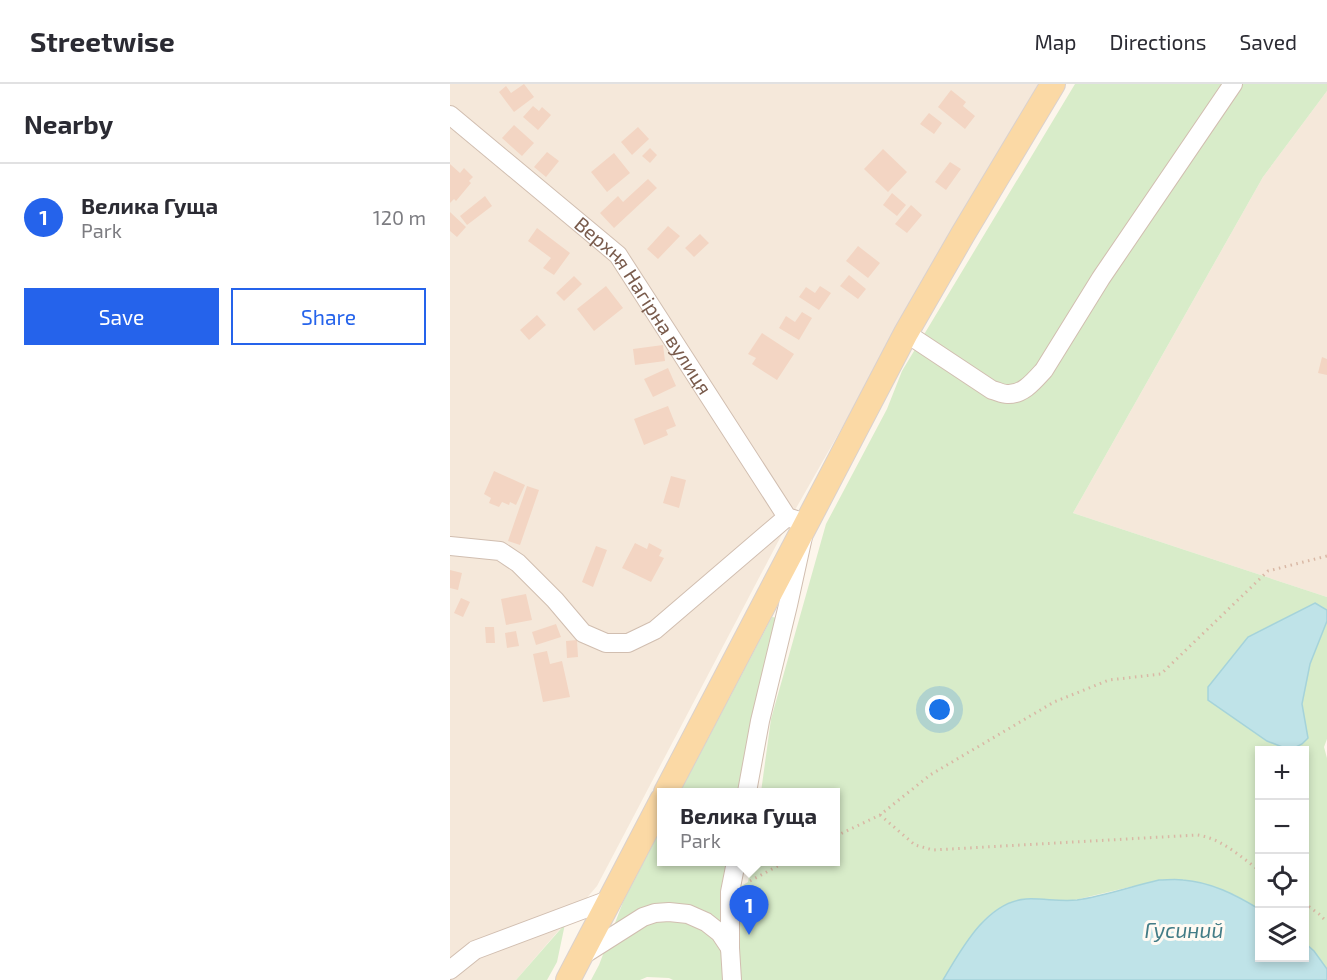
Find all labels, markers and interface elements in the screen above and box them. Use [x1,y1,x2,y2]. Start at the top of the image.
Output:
text: Streetwise [30,24,175,58]
text: Map [1034,29,1077,54]
text: Directions [1110,29,1206,54]
text: Saved [1239,29,1297,54]
text: Nearby [24,108,113,139]
text: Велика Гуща [81,192,218,218]
text: 1 [39,205,48,229]
text: 120 m [373,205,426,229]
street label: Верхня Нагірна вулиця [570,211,718,399]
text: Park [81,218,122,242]
button: Save [24,288,219,345]
button: Share [231,288,426,345]
your location [925,695,954,724]
map controls [1255,746,1309,962]
button: + [1255,746,1309,800]
popup [657,788,840,866]
button: − [1255,800,1309,854]
text: Велика Гуща [680,802,817,828]
text: Park [680,828,721,852]
button: locate [1255,854,1309,908]
pin: 1 [730,886,768,935]
button: layers [1255,908,1309,962]
water label: Гусиний [1145,917,1223,942]

